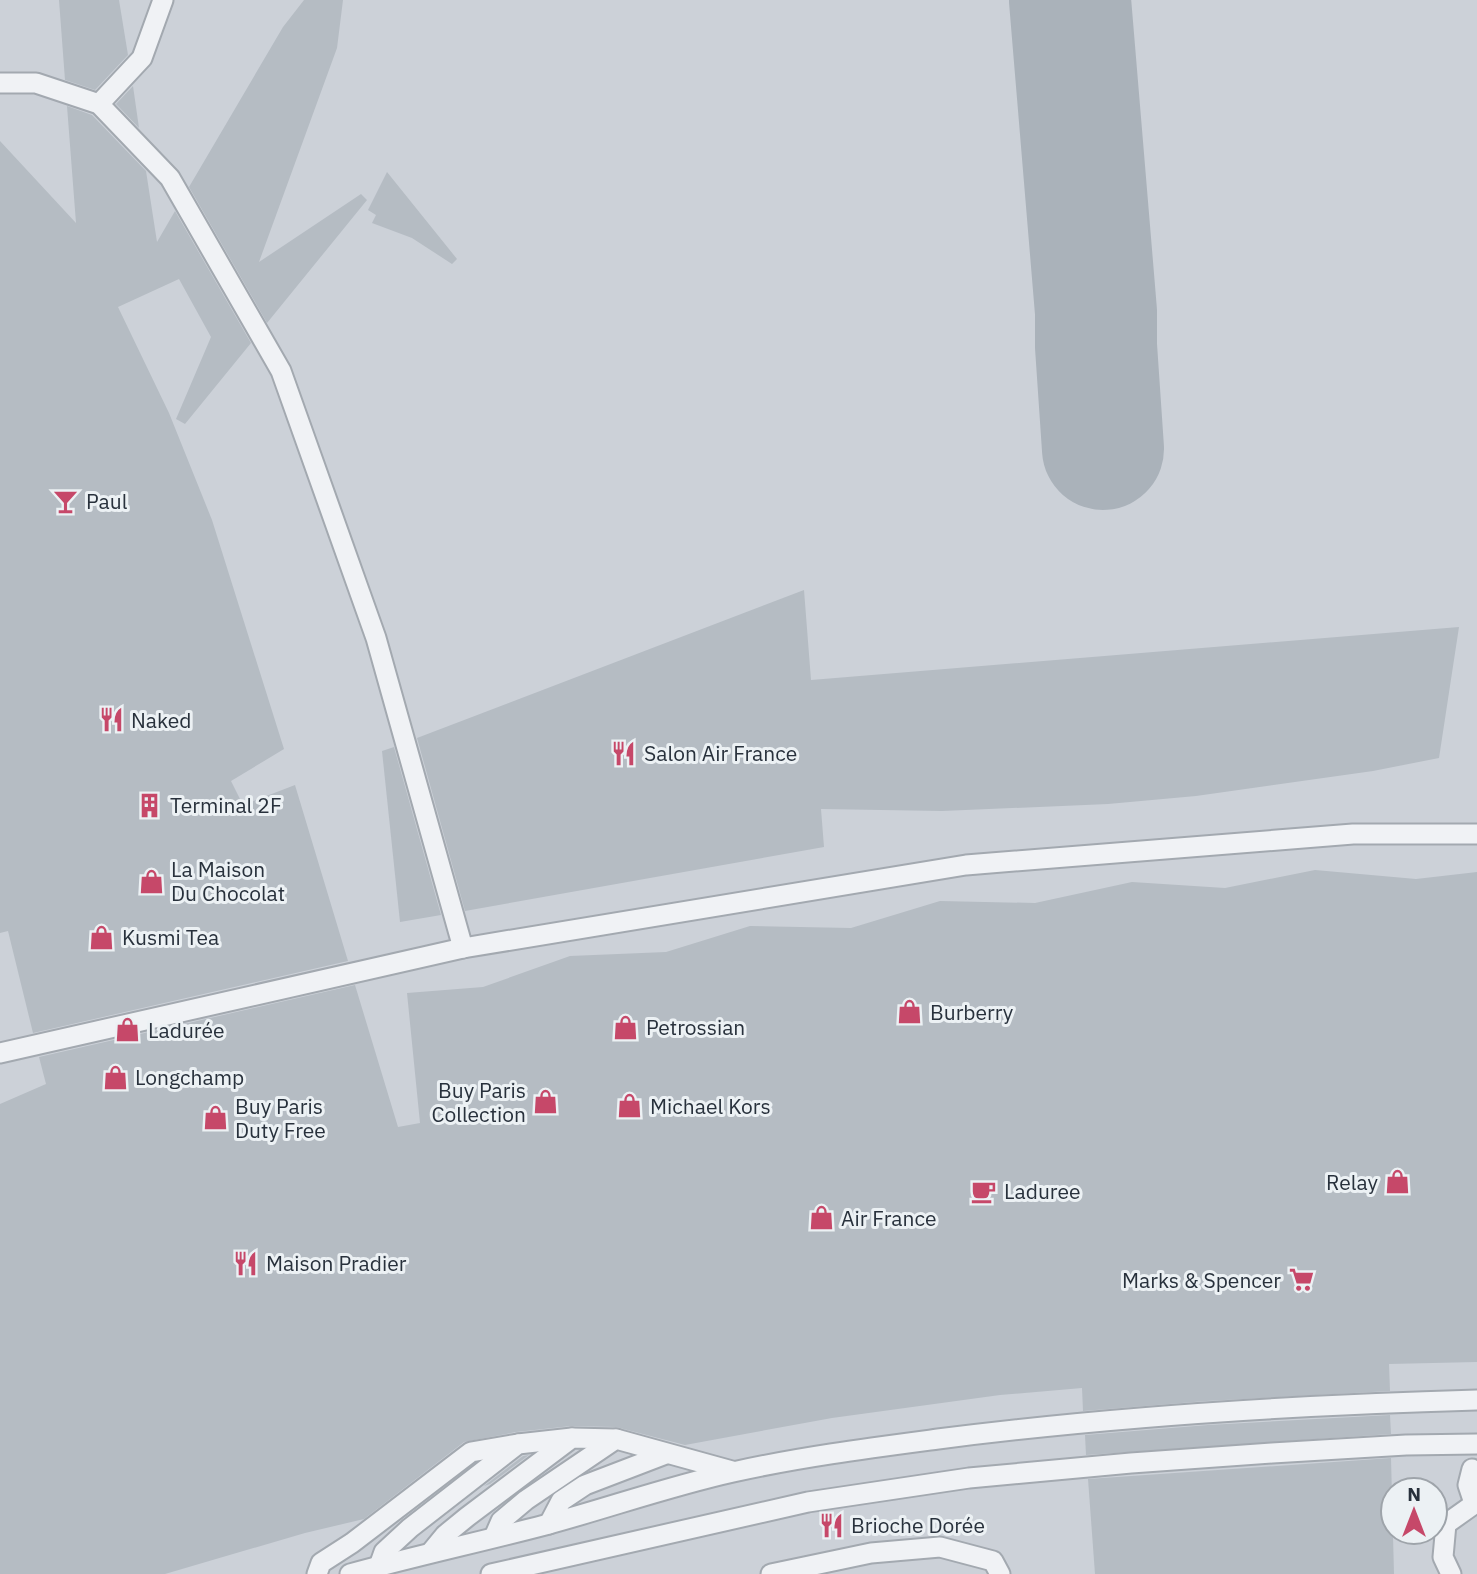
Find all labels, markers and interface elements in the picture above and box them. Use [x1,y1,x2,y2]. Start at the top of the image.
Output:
bar icon: Paul [52,487,80,515]
place label: Paul [86,487,128,515]
restaurant icon: Naked [97,706,125,734]
place label: Naked [131,706,191,734]
restaurant icon: Salon Air France [610,739,638,767]
place label: Salon Air France [644,739,797,767]
building icon: Terminal 2F [136,791,164,819]
place label: Terminal 2F [170,791,282,819]
place label: La Maison Du Chocolat [171,855,285,907]
shop icon: La Maison Du Chocolat [137,867,165,895]
shop icon: Kusmi Tea [88,923,116,951]
place label: Kusmi Tea [122,923,219,951]
shop icon: Burberry [896,998,924,1026]
place label: Burberry [930,998,1014,1026]
shop icon: Petrossian [612,1013,640,1041]
place label: Petrossian [646,1013,745,1041]
shop icon: Ladurée [114,1016,142,1044]
place label: Ladurée [148,1016,224,1044]
shop icon: Longchamp [101,1063,129,1091]
place label: Longchamp [135,1063,244,1091]
place label: Buy Paris Collection [431,1076,526,1128]
shop icon: Buy Paris Collection [532,1088,560,1116]
place label: Buy Paris Duty Free [235,1092,326,1144]
shop icon: Michael Kors [616,1092,644,1120]
place label: Michael Kors [650,1092,771,1120]
shop icon: Buy Paris Duty Free [201,1104,229,1132]
place label: Relay [1326,1168,1379,1196]
shop icon: Relay [1384,1168,1412,1196]
cafe icon: Laduree [970,1177,998,1205]
place label: Laduree [1004,1177,1080,1205]
shop icon: Air France [807,1204,835,1232]
place label: Air France [841,1204,936,1232]
restaurant icon: Maison Pradier [232,1249,260,1277]
place label: Maison Pradier [266,1249,407,1277]
place label: Marks & Spencer [1122,1266,1281,1294]
supermarket icon: Marks & Spencer [1287,1266,1315,1294]
north arrow [1379,1476,1449,1546]
text: N [1407,1482,1421,1506]
restaurant icon: Brioche Dorée [817,1511,845,1539]
place label: Brioche Dorée [851,1511,985,1539]

